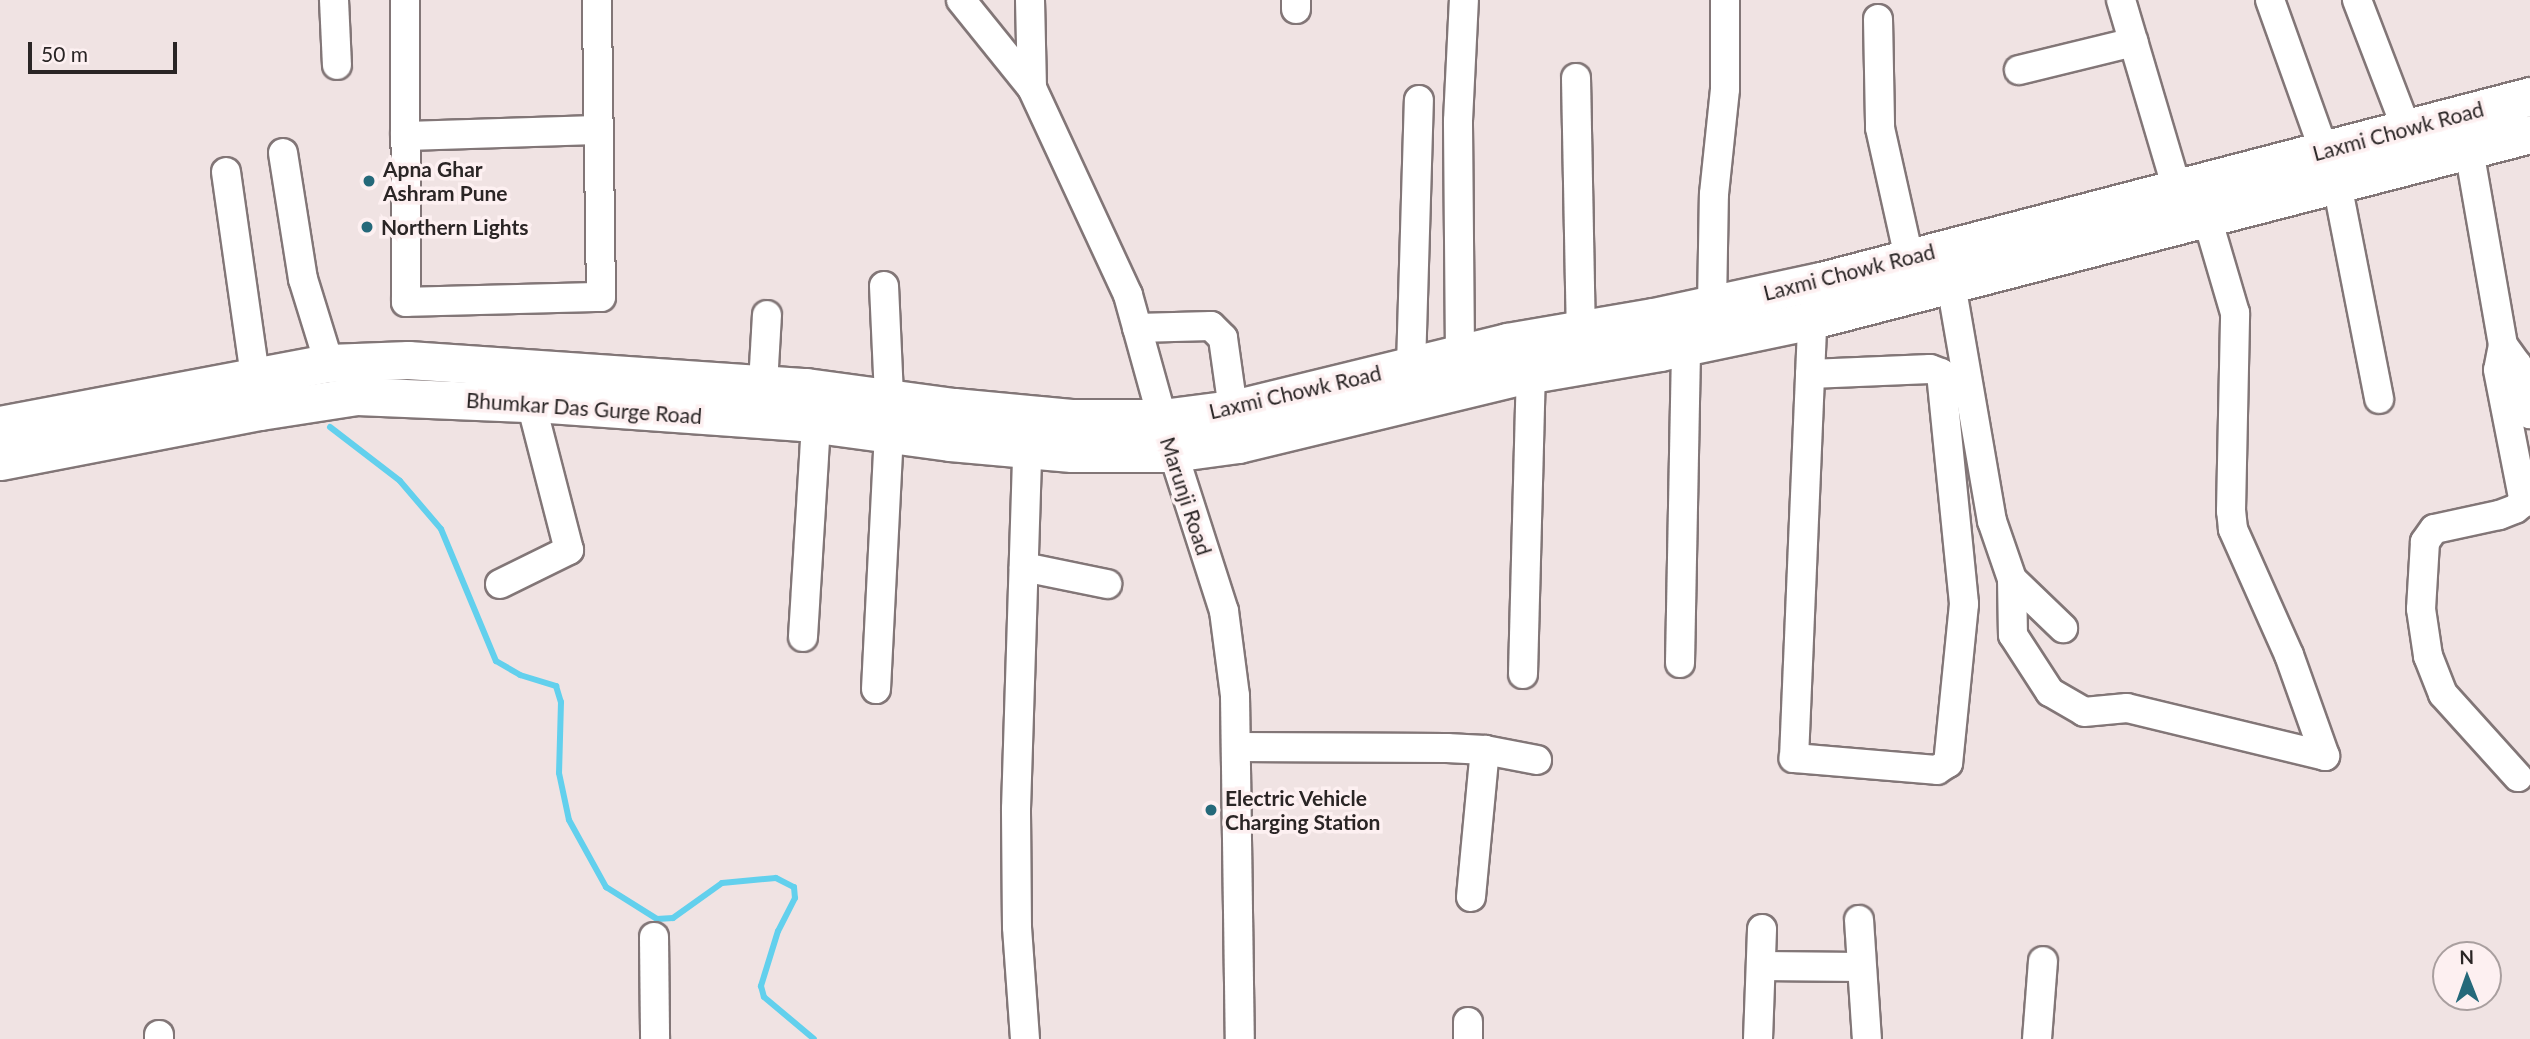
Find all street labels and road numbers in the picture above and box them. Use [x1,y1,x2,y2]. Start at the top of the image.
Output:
street label: Laxmi Chowk Road [2310,96,2486,166]
street label: Laxmi Chowk Road [1761,238,1937,306]
street label: Laxmi Chowk Road [1206,360,1384,424]
street label: Bhumkar Das Gurge Road [465,387,703,429]
street label: Marunji Road [1155,434,1217,558]

